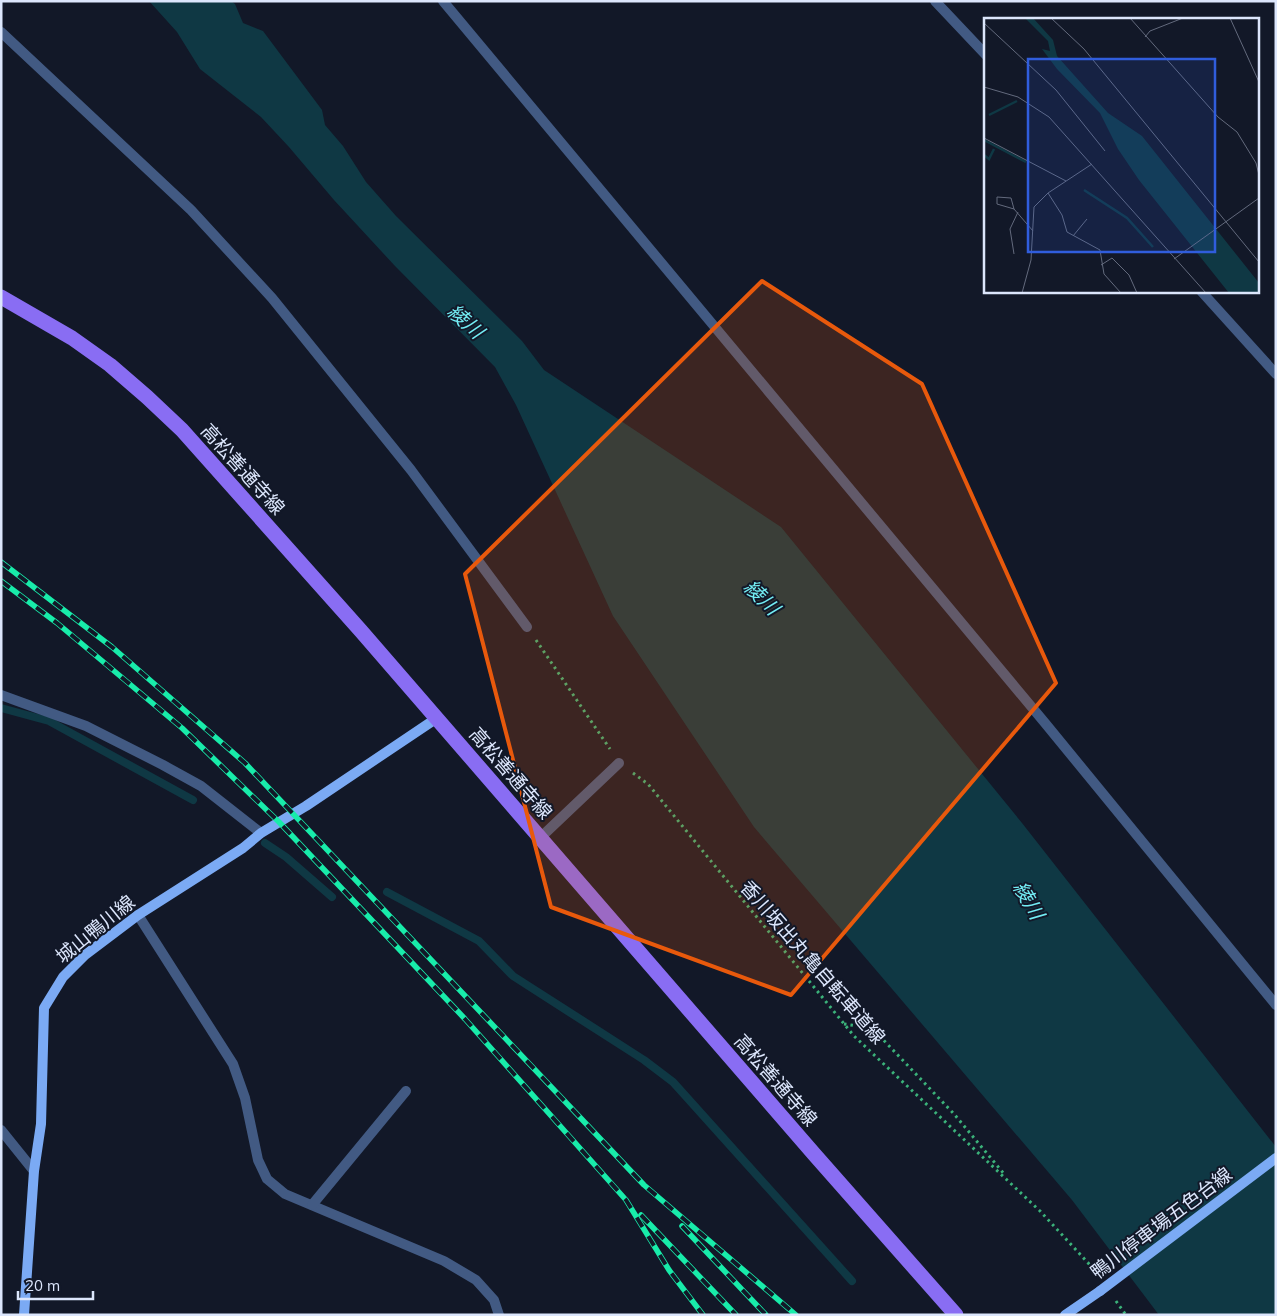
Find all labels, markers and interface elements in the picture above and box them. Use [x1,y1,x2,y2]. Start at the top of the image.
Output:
inset map [984,18,1260,292]
water label: 綾川 [443,298,491,345]
street label: 高松善通寺線 [196,419,290,519]
water label: 綾川 [739,574,786,621]
street label: 高松善通寺線 [465,722,557,824]
street label: 香川坂出丸亀自転車道線 [735,875,891,1049]
water label: 綾川 [1008,876,1051,925]
street label: 城山鴨川線 [51,890,139,968]
street label: 高松善通寺線 [730,1029,822,1131]
street label: 鴨川停車場五色台線 [1085,1162,1237,1284]
scale bar [18,1268,92,1300]
text: 20 m [25,1276,60,1295]

